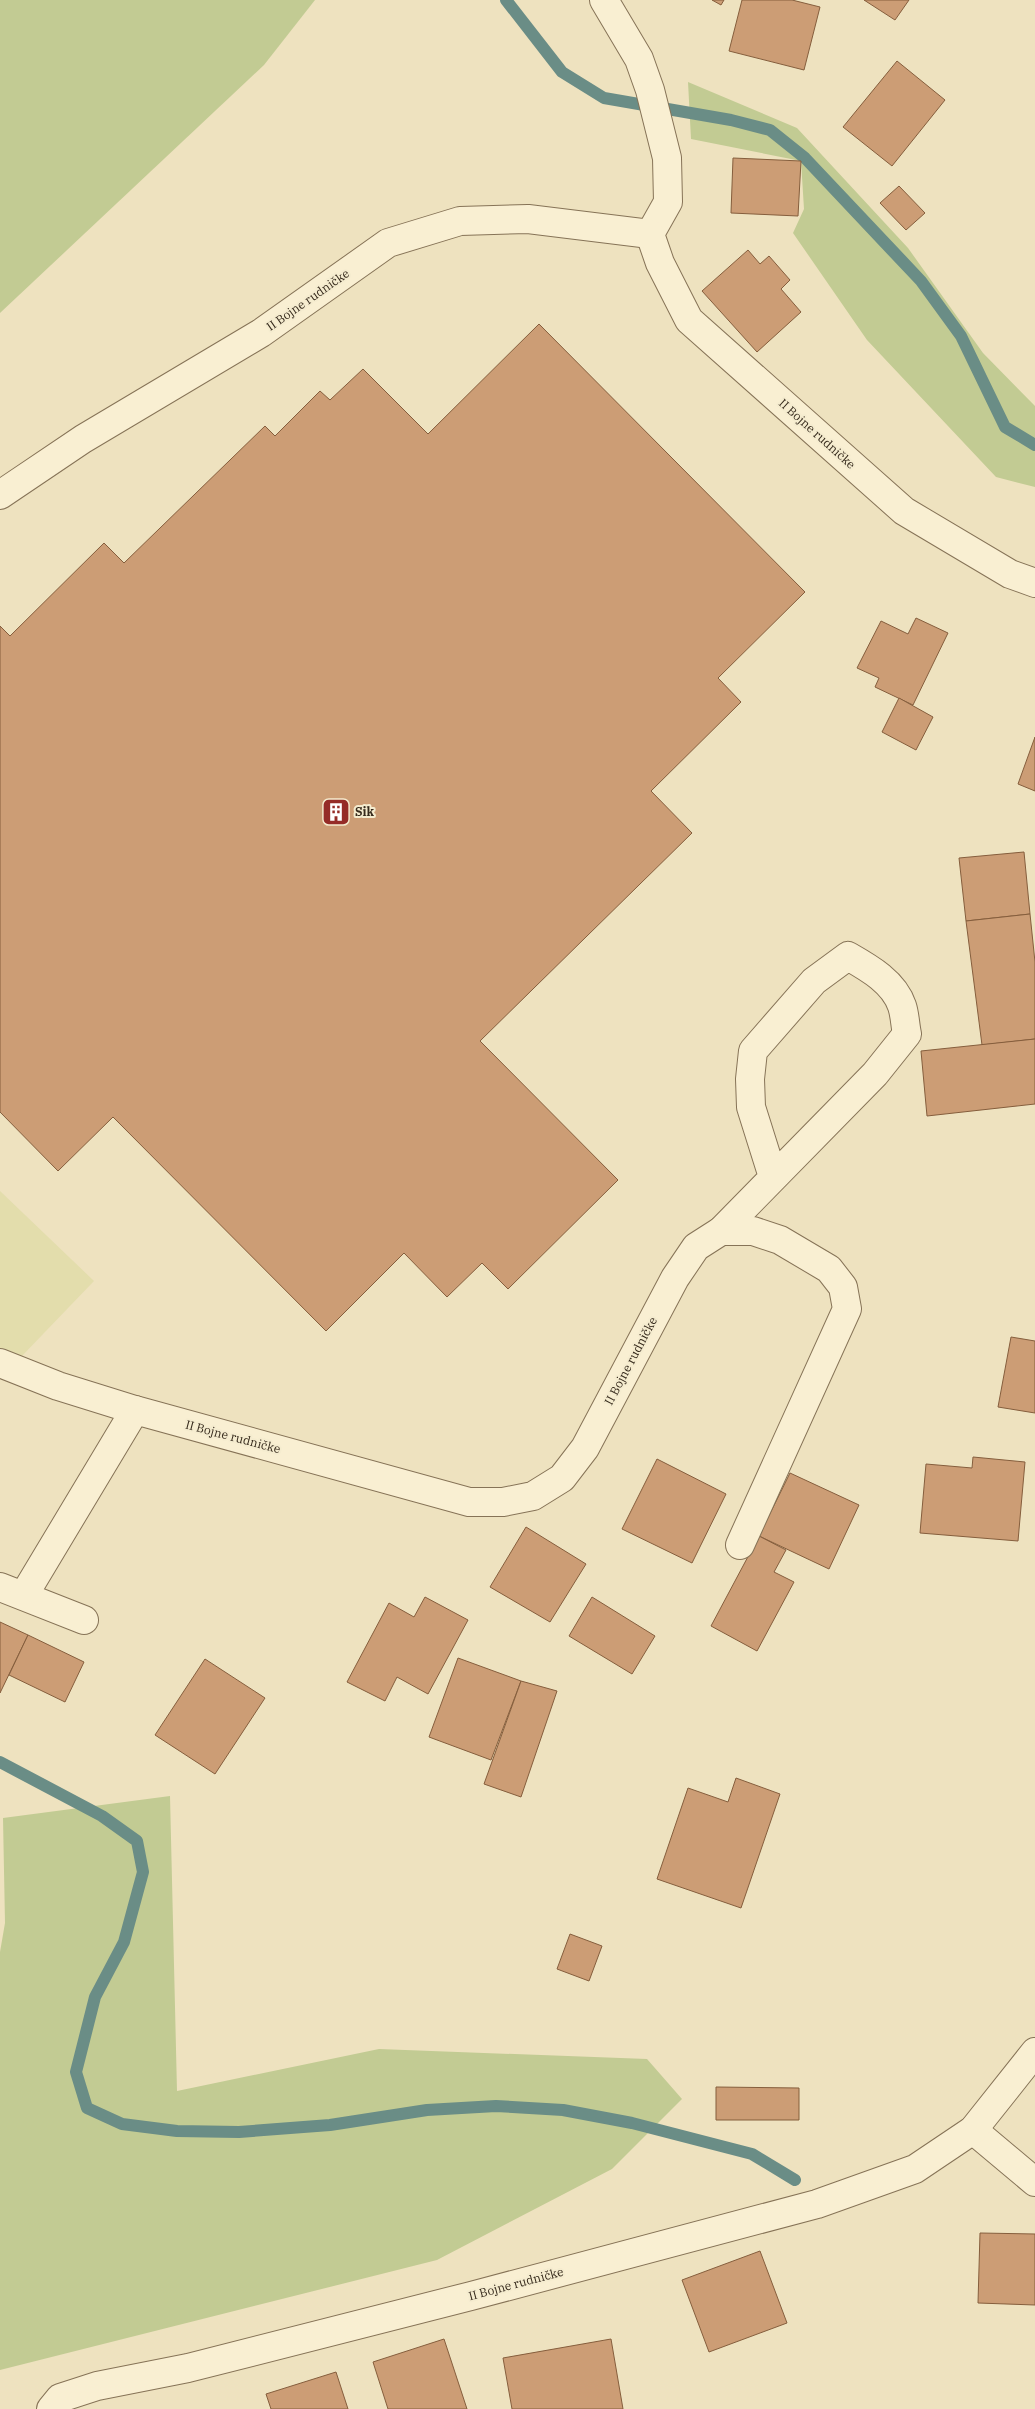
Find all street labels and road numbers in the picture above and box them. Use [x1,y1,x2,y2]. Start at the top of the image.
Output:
street label: II Bojne rudničke [263,265,352,334]
street label: II Bojne rudničke [776,395,859,472]
street label: II Bojne rudničke [601,1314,660,1407]
street label: II Bojne rudničke [184,1417,282,1456]
street label: II Bojne rudničke [467,2264,565,2303]

